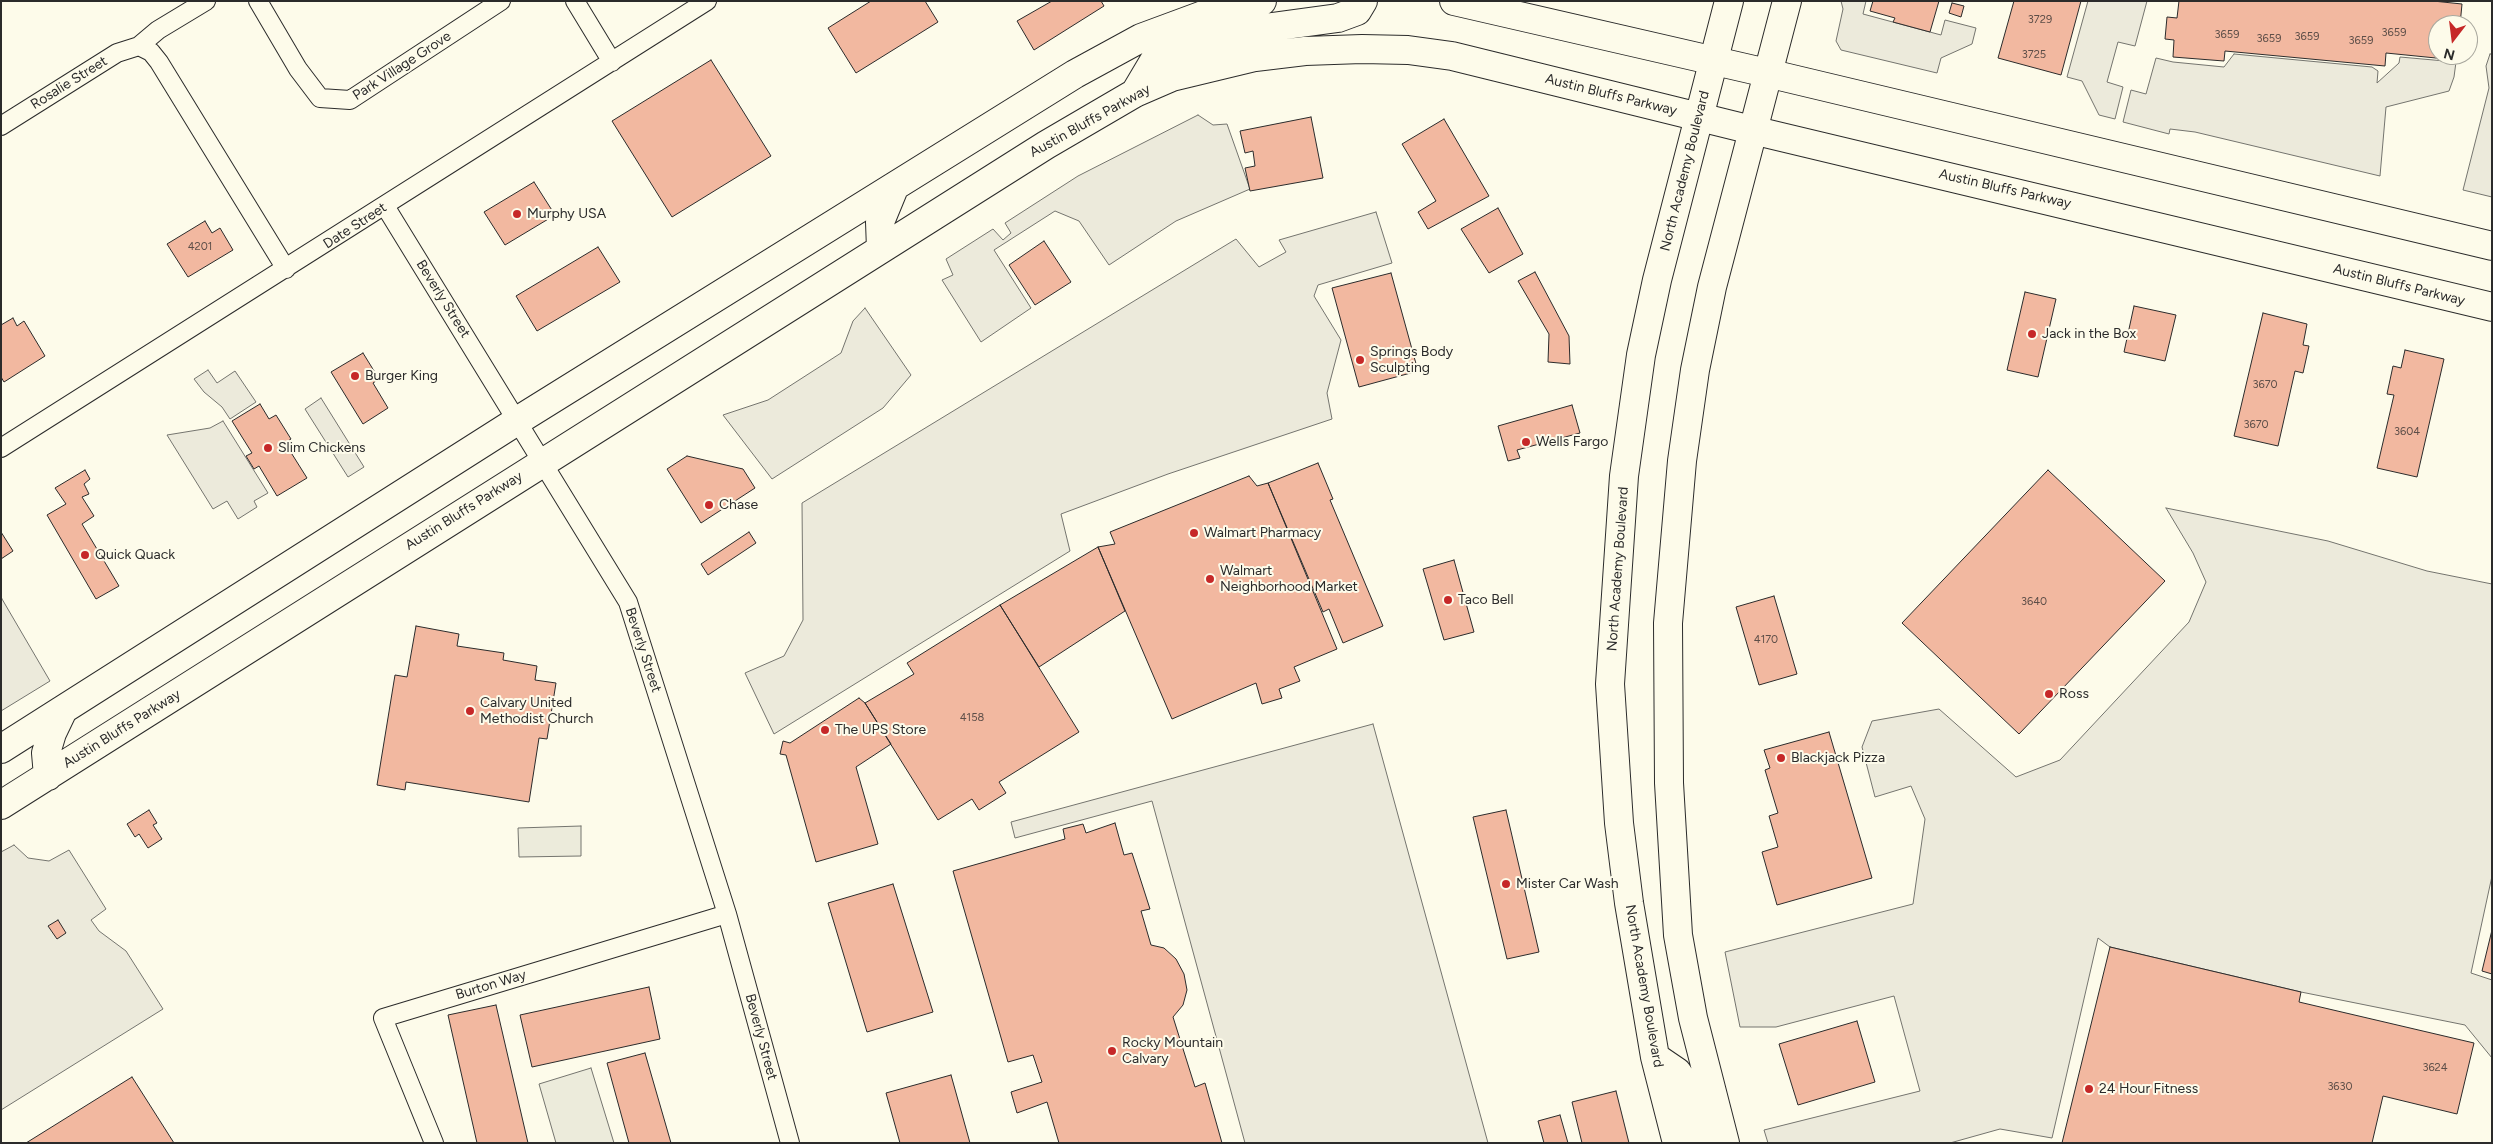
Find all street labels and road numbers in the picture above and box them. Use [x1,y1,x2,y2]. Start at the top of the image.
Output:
street label: Park Village Grove [350,28,454,104]
street label: Rosalie Street [28,53,110,113]
street label: Austin Bluffs Parkway [1543,70,1679,120]
street label: Austin Bluffs Parkway [1027,81,1153,161]
street label: North Academy Boulevard [1657,89,1713,253]
street label: Austin Bluffs Parkway [1937,166,2073,212]
street label: Date Street [320,199,390,253]
street label: Beverly Street [412,257,474,341]
street label: Austin Bluffs Parkway [2331,260,2467,310]
street label: Austin Bluffs Parkway [402,468,526,554]
street label: North Academy Boulevard [1604,486,1632,652]
street label: Beverly Street [621,605,665,695]
street label: Austin Bluffs Parkway [60,686,184,772]
street label: North Academy Boulevard [1621,903,1667,1069]
street label: Burton Way [454,966,528,1004]
street label: Beverly Street [741,992,781,1082]

